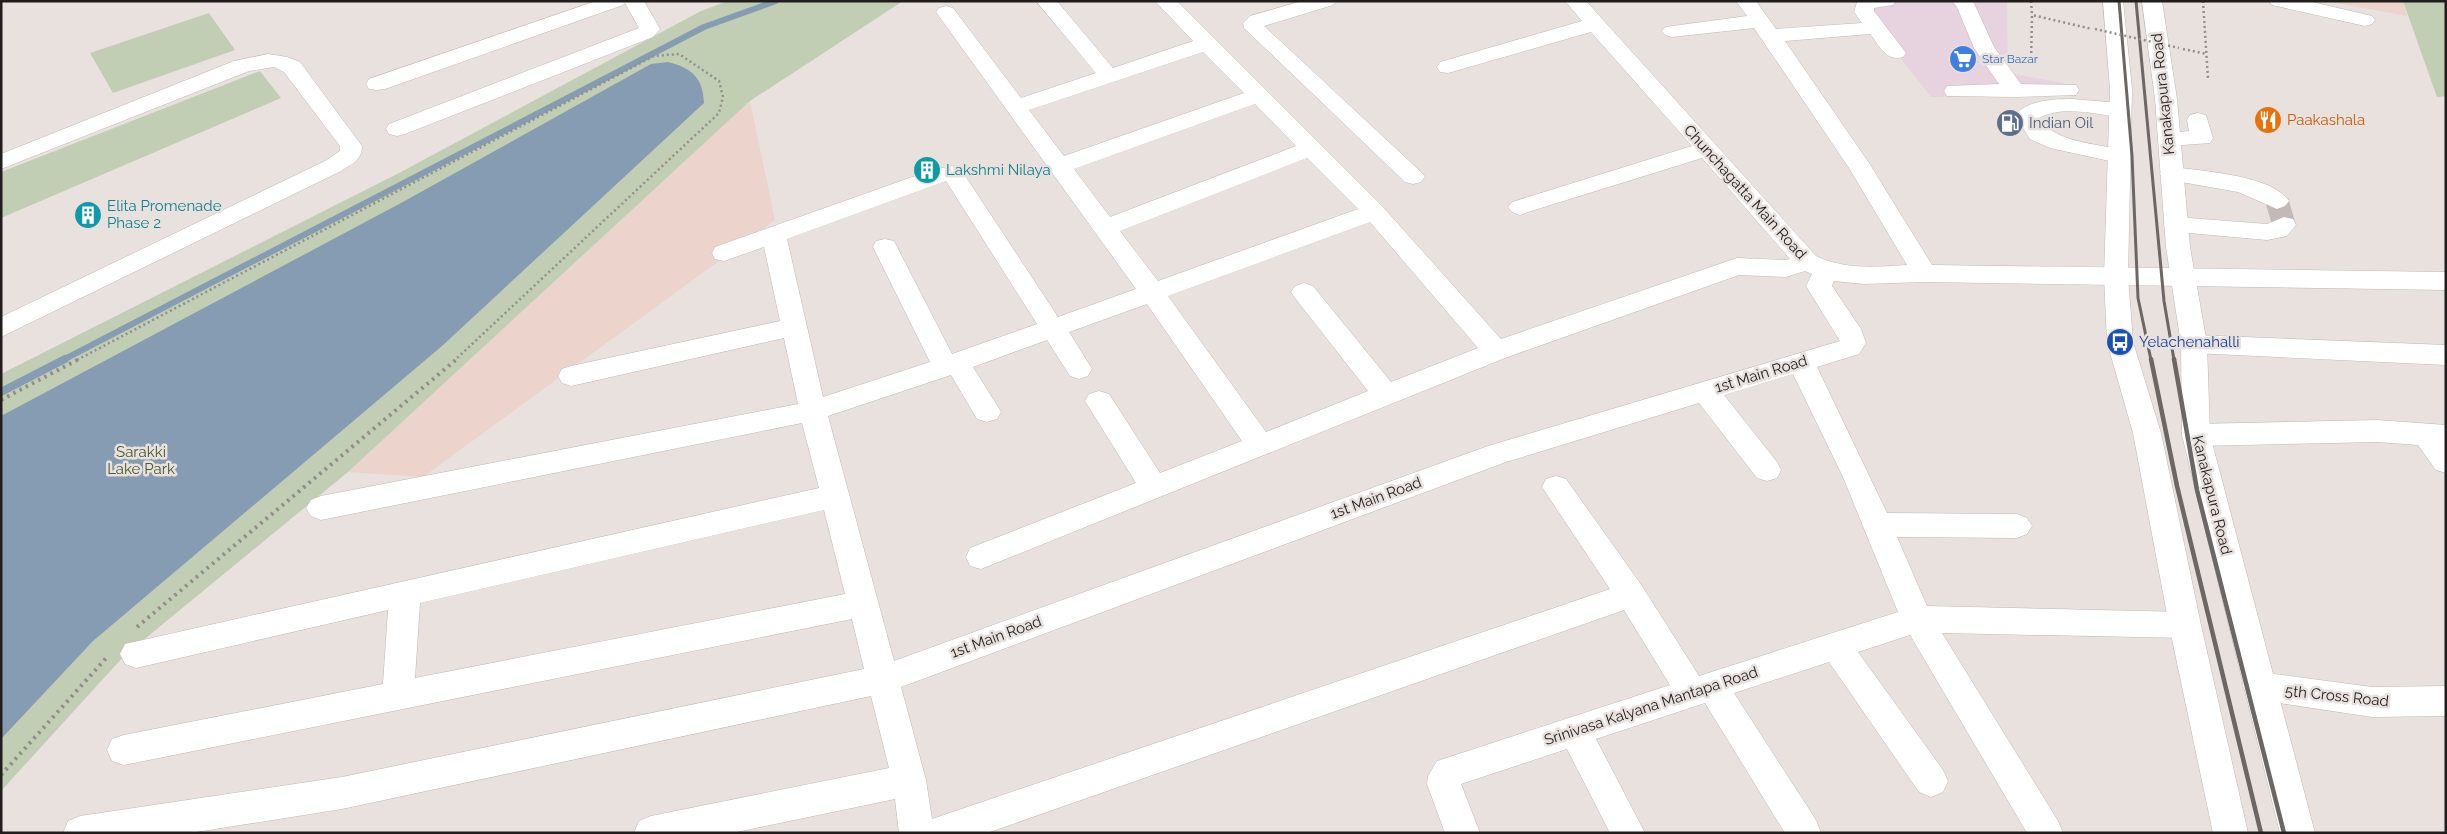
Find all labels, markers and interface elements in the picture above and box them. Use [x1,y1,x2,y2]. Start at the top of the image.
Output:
street label: Kanakapura Road [2148,32,2178,156]
supermarket icon: Star Bazar [1948,44,1978,74]
place label: Star Bazar [1982,52,2039,66]
restaurant icon: Paakashala [2253,105,2283,135]
fuel station icon: Indian Oil [1995,108,2025,138]
place label: Paakashala [2287,111,2365,129]
place label: Indian Oil [2029,114,2094,132]
street label: Chunchagatta Main Road [1680,121,1810,263]
building icon: Lakshmi Nilaya [912,155,942,185]
place label: Lakshmi Nilaya [946,161,1051,179]
place label: Elita Promenade Phase 2 [107,197,222,232]
building icon: Elita Promenade Phase 2 [73,200,103,230]
bus stop icon: Yelachenahalli [2105,327,2135,357]
place label: Yelachenahalli [2139,333,2240,351]
street label: 1st Main Road [1713,351,1809,397]
street label: Kanakapura Road [2188,434,2236,556]
park label: Sarakki Lake Park [107,443,175,478]
street label: 1st Main Road [1328,473,1424,523]
street label: 1st Main Road [948,612,1044,662]
street label: Srinivasa Kalyana Mantapa Road [1542,663,1760,749]
street label: 5th Cross Road [2284,682,2390,710]

